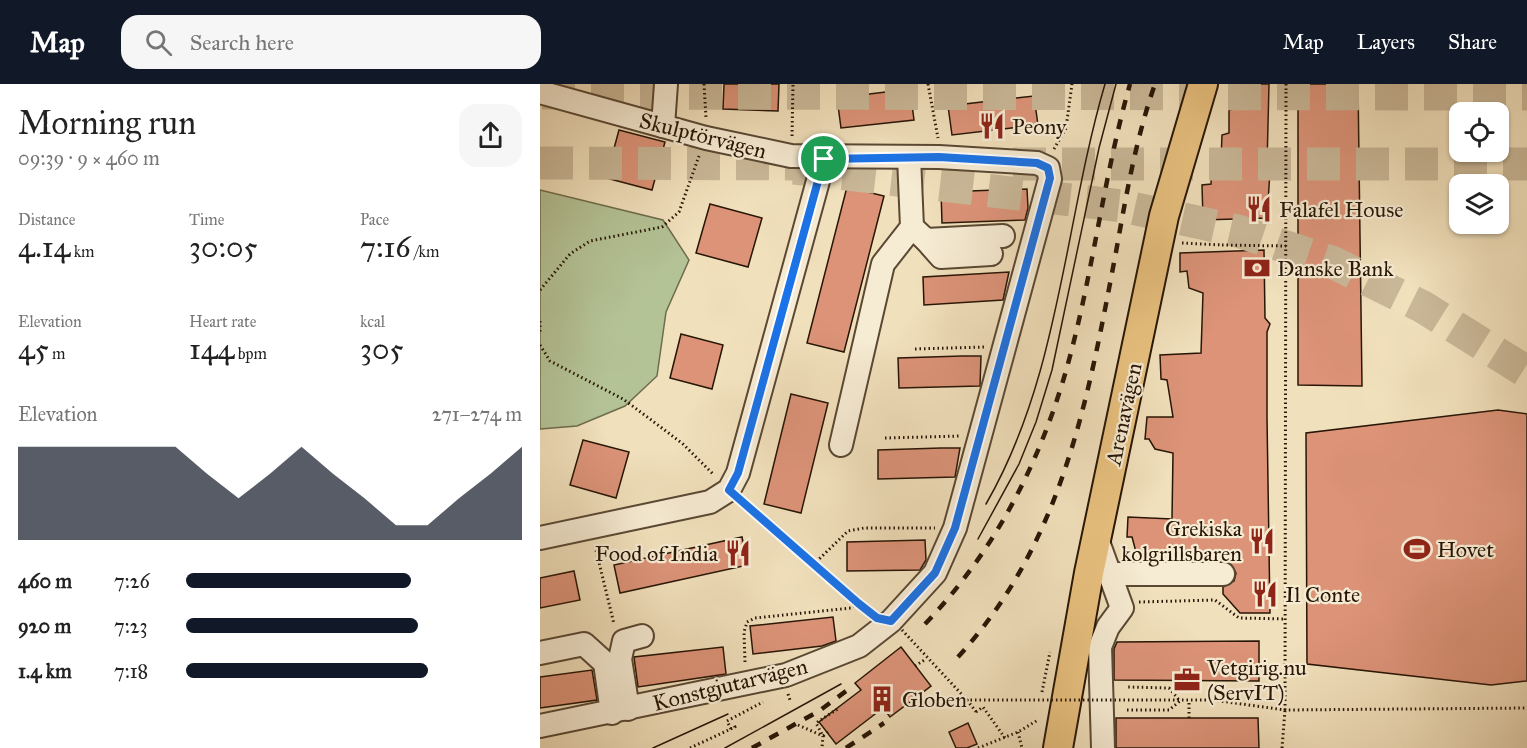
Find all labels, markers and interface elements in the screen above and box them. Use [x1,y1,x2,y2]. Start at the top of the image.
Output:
search box [121,15,541,69]
text: Map [30,25,85,60]
icon: search [142,26,175,59]
text: Search here [190,29,294,56]
text: Map [1283,29,1324,55]
text: Layers [1357,29,1415,55]
text: Share [1448,29,1497,55]
map controls [1449,102,1509,234]
button: locate [1449,102,1509,162]
text: Morning run [18,103,196,143]
button: share [459,104,522,167]
street label: Skulptörvägen [636,107,769,164]
restaurant icon: Peony [977,111,1007,141]
place label: Peony [1012,113,1067,140]
pin [798,133,849,184]
icon: arrive [807,142,840,175]
text: 09:39 · 9 × 460 m [18,146,160,170]
button: layers [1449,174,1509,234]
restaurant icon: Falafel House [1244,194,1274,224]
place label: Falafel House [1279,196,1403,223]
text: Distance [18,210,75,229]
text: Time [189,210,224,229]
text: Pace [360,210,389,229]
text: 4.14 [18,229,70,265]
text: 30:05 [189,229,257,265]
text: 7:16 [360,229,411,265]
text: km [70,242,95,261]
text: /km [411,242,439,261]
bank icon: Danske Bank [1242,253,1272,283]
place label: Danske Bank [1277,255,1394,282]
text: Elevation [18,312,82,331]
text: Heart rate [189,312,256,331]
text: kcal [360,312,385,331]
text: 45 [18,331,49,367]
text: 144 [189,331,234,367]
text: 305 [360,331,403,367]
text: m [49,344,66,363]
text: bpm [234,344,267,363]
street label: Arenavägen [1099,360,1148,469]
text: Elevation [18,402,97,426]
text: 271–274 m [432,402,522,426]
place label: Grekiska kolgrillsbaren [1121,515,1243,567]
restaurant icon: Grekiska kolgrillsbaren [1247,526,1277,556]
sports icon: Hovet [1402,534,1432,564]
place label: Hovet [1437,536,1494,563]
restaurant icon: Food of India [723,538,753,568]
place label: Food of India [595,540,719,567]
text: 460 m [18,569,72,593]
text: 7:26 [114,569,150,593]
restaurant icon: Il Conte [1250,579,1280,609]
place label: Il Conte [1285,581,1360,608]
text: 920 m [18,614,71,638]
text: 7:23 [114,614,148,638]
street label: Konstgjutarvägen [650,652,810,717]
place label: Vetgirig.nu (ServIT) [1206,654,1307,706]
text: 1.4 km [18,659,72,683]
text: 7:18 [114,659,148,683]
office icon: Vetgirig.nu (ServIT) [1172,665,1202,695]
building icon: Globen [867,684,897,714]
place label: Globen [902,686,967,713]

